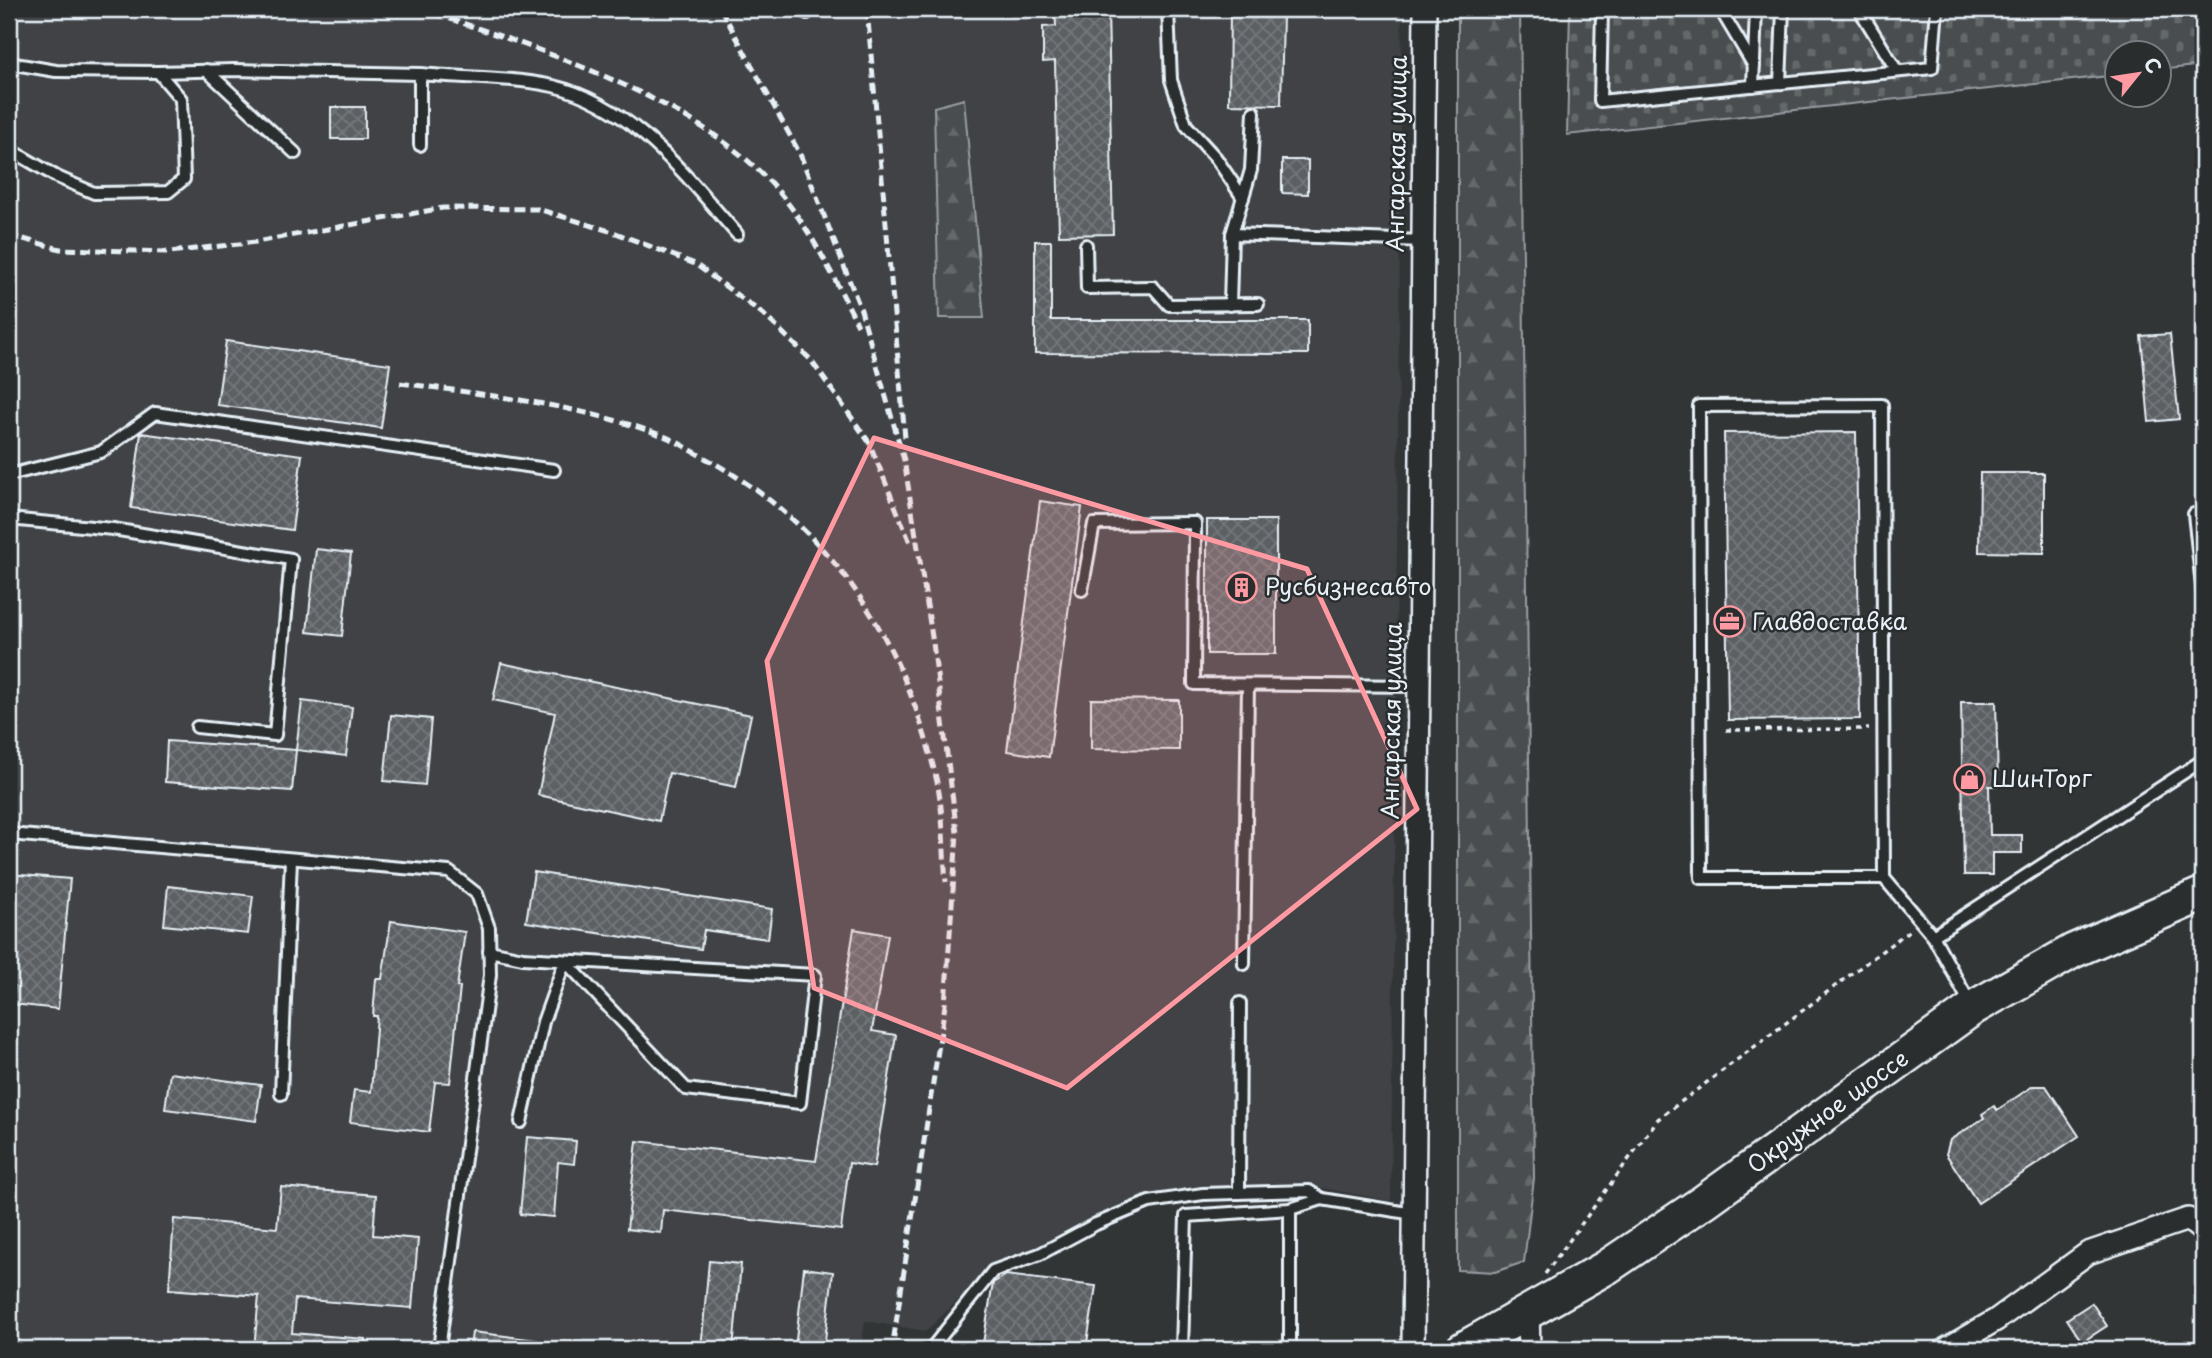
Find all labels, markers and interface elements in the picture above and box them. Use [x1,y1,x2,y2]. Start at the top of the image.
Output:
north arrow [2104,38,2174,108]
text: С [2138,52,2169,78]
street label: Ангарская улица [1376,55,1415,253]
place label: Русбизнесавто [1265,568,1432,603]
building icon: Русбизнесавто [1225,570,1259,604]
place label: Главдоставка [1752,603,1908,638]
office icon: Главдоставка [1712,605,1746,639]
street label: Ангарская улица [1371,622,1410,820]
place label: ШинТорг [1992,760,2092,795]
shop icon: ШинТорг [1952,762,1986,796]
street label: Окружное шоссе [1739,1040,1915,1181]

